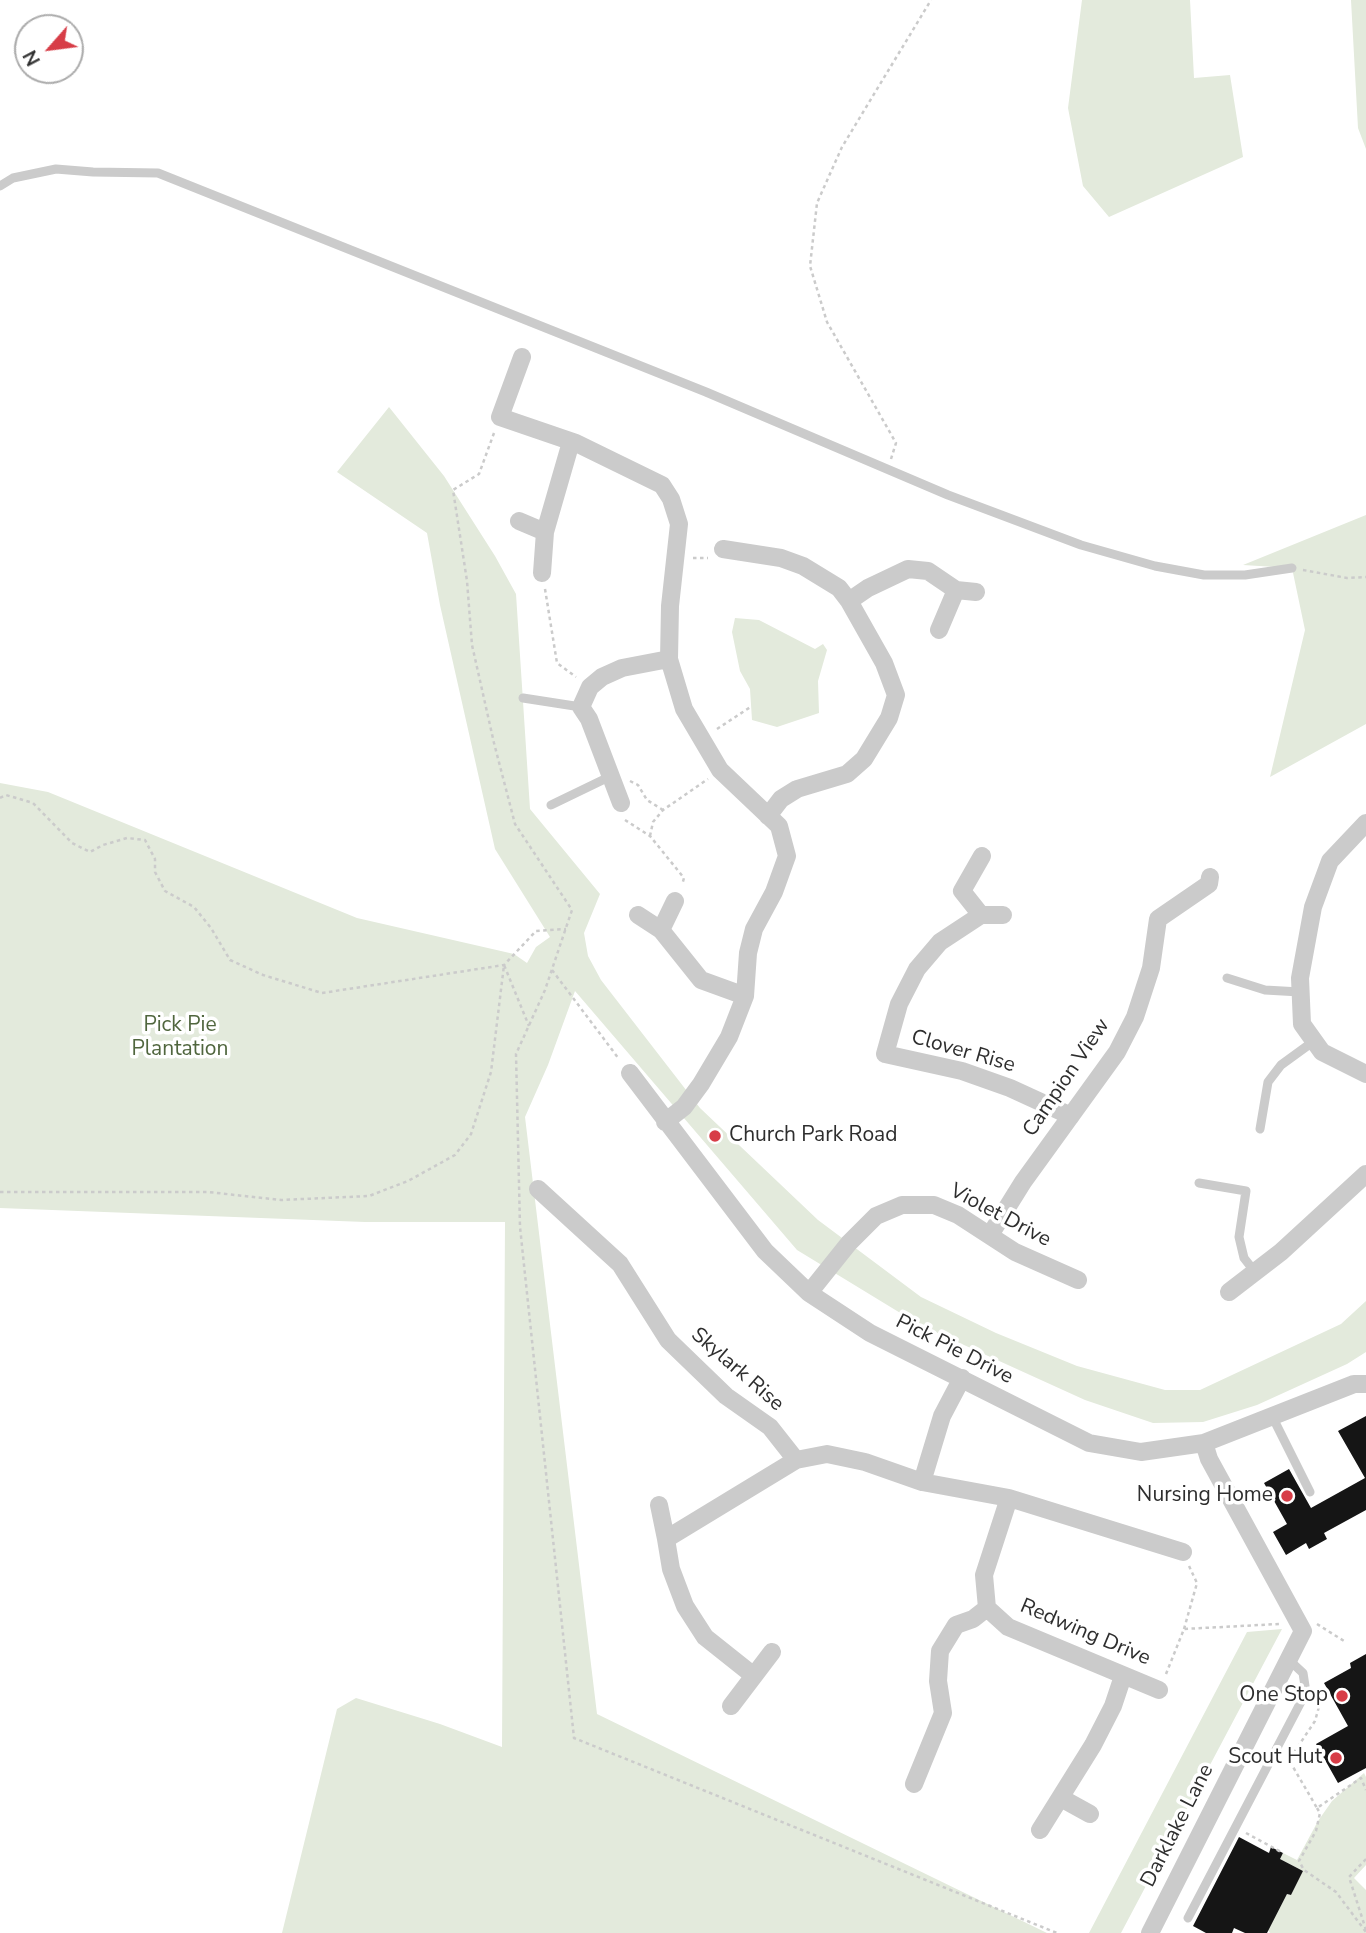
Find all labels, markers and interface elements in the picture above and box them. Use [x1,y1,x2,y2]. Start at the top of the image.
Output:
north arrow [14,14,84,84]
text: N [17,46,47,70]
park label: Pick Pie Plantation [132,1013,228,1063]
street label: Campion View [1018,1014,1116,1142]
street label: Clover Rise [908,1025,1018,1079]
place label: Church Park Road [729,1123,897,1149]
marker: Church Park Road [707,1128,723,1144]
street label: Violet Drive [945,1179,1055,1253]
street label: Pick Pie Drive [891,1310,1017,1390]
street label: Skylark Rise [685,1323,789,1417]
place label: Nursing Home [1137,1483,1273,1509]
marker: Nursing Home [1279,1488,1295,1504]
street label: Redwing Drive [1016,1594,1154,1672]
place label: One Stop [1239,1683,1328,1709]
marker: One Stop [1334,1688,1350,1704]
place label: Scout Hut [1228,1745,1322,1771]
marker: Scout Hut [1328,1750,1344,1766]
street label: Darklake Lane [1136,1760,1220,1892]

